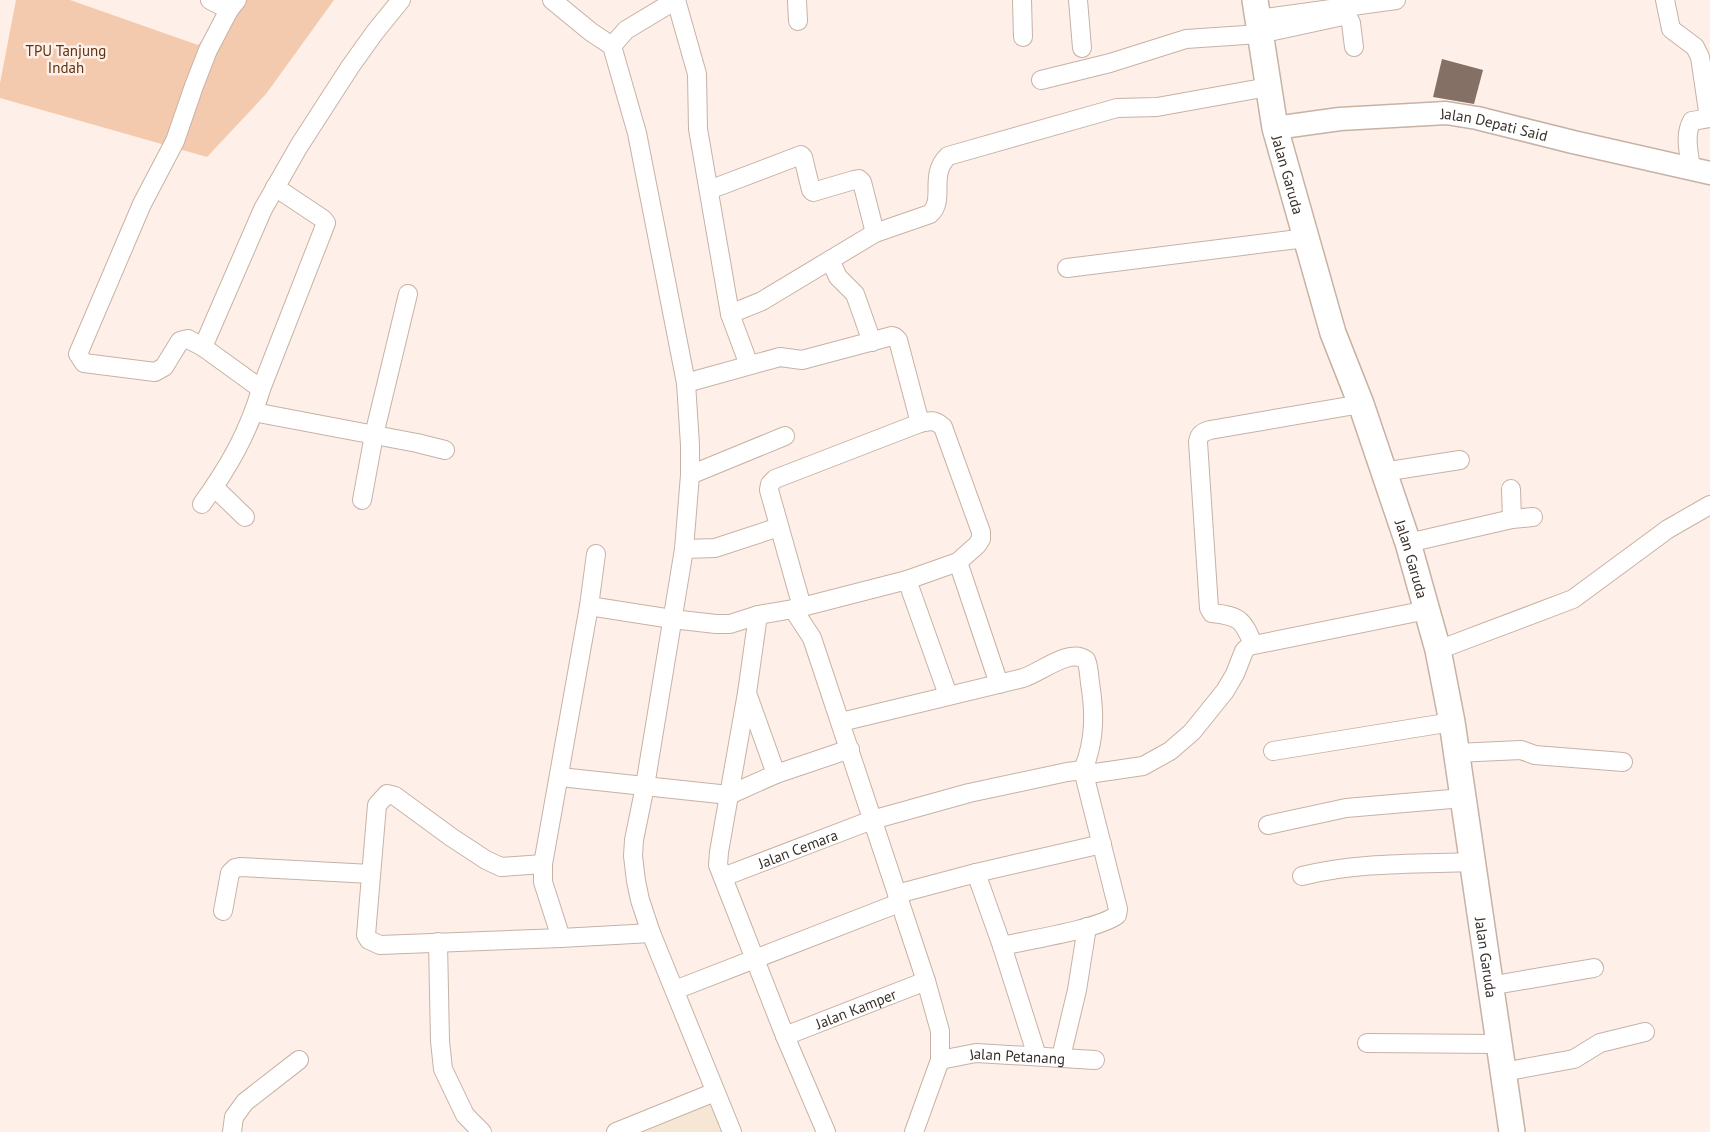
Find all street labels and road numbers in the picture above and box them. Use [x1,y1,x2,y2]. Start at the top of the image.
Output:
street label: Jalan Depati Said [1439,103,1550,145]
street label: Jalan Garuda [1268,132,1308,216]
street label: Jalan Garuda [1391,516,1433,600]
street label: Jalan Cemara [754,825,840,873]
street label: Jalan Garuda [1471,915,1502,999]
street label: Jalan Kamper [812,984,899,1033]
street label: Jalan Petanang [967,1043,1066,1068]

